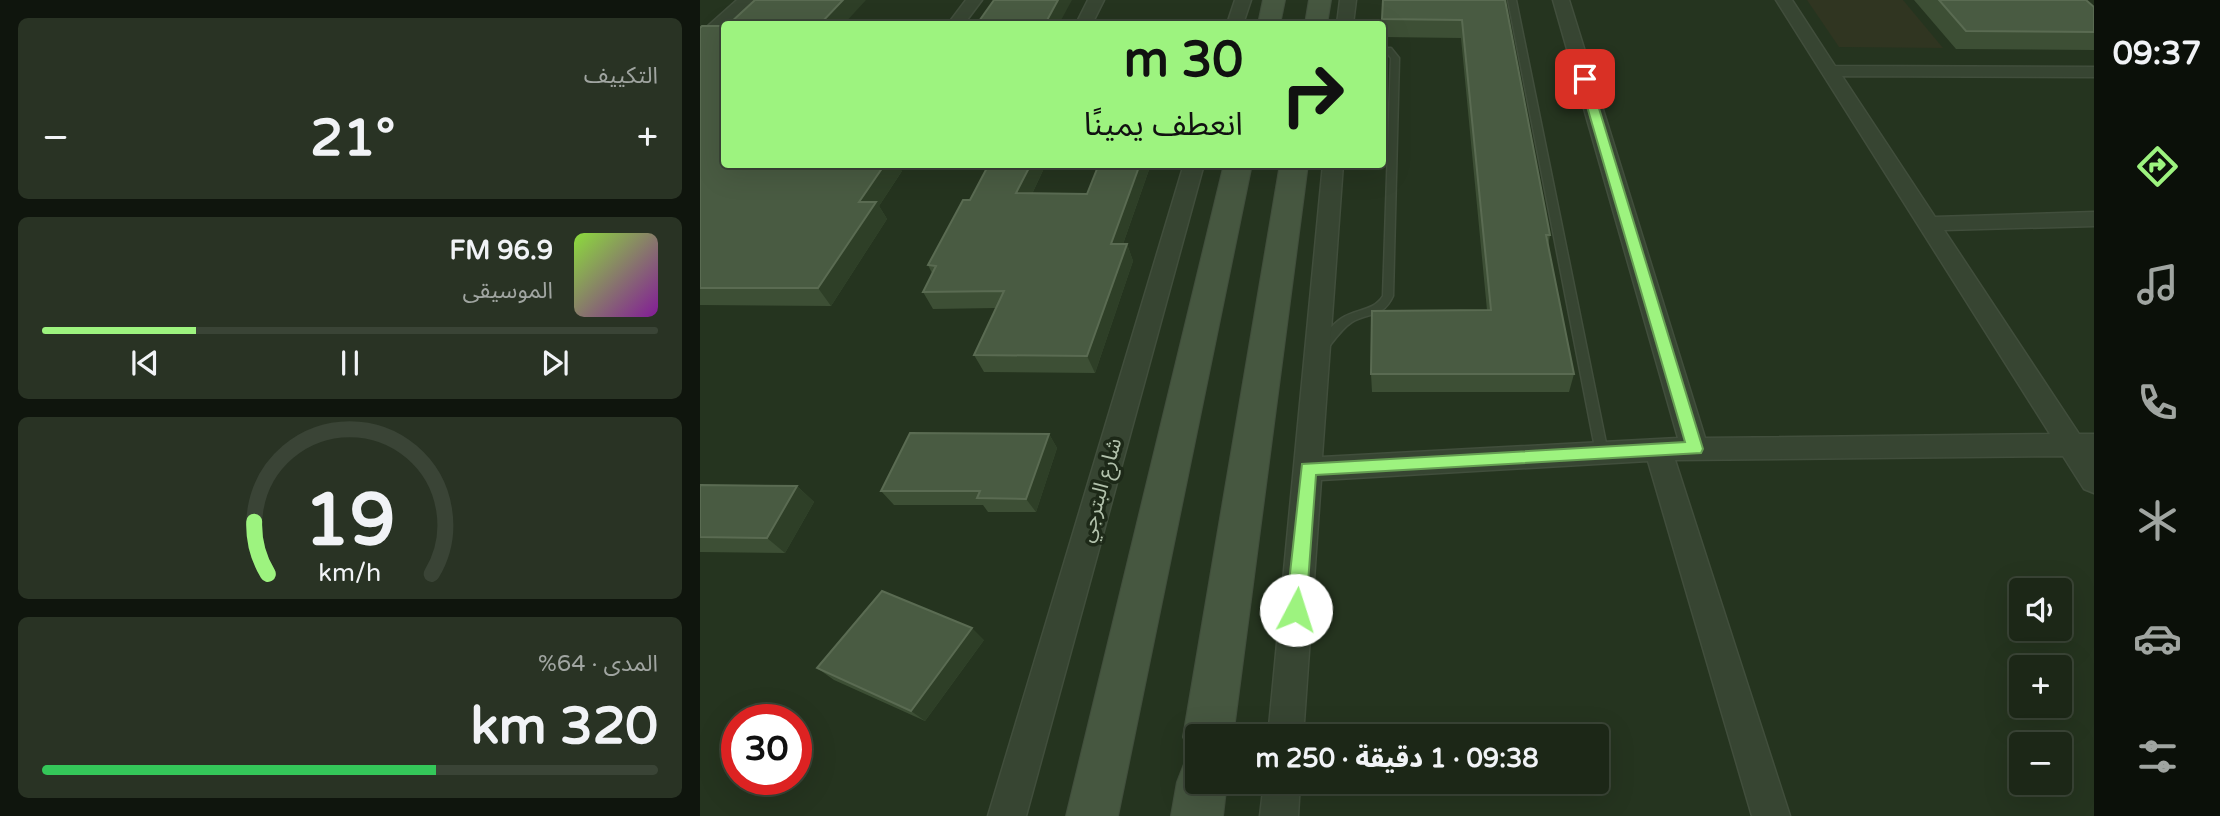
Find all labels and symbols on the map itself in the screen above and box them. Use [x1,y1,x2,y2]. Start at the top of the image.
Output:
pin [1555,49,1615,109]
street label: شارع البترجي [1074,435,1130,546]
position arrow [1259,573,1333,647]
speed limit sign: 30 [721,704,812,795]

